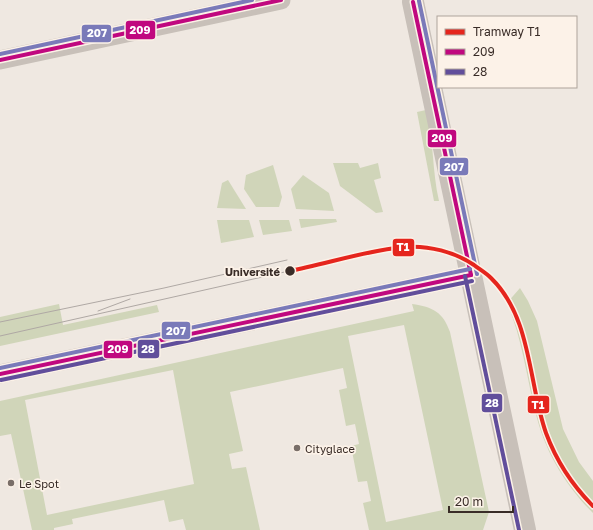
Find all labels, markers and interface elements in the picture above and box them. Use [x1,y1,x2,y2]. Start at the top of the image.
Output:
legend [437,16,577,88]
line badge: 209 [125,20,156,40]
text: 209 [130,23,150,36]
line badge: 207 [81,24,112,43]
text: Tramway T1 [473,24,540,39]
text: 207 [87,26,107,39]
text: 209 [473,44,495,59]
text: 28 [473,64,487,79]
line badge: 209 [427,129,457,148]
text: 209 [432,131,452,144]
line badge: 207 [439,157,469,176]
text: 207 [444,160,464,173]
line badge: T1 [392,238,415,257]
text: T1 [397,240,410,253]
marker: Université [283,264,297,278]
place label: Université [225,265,281,278]
line badge: 207 [161,321,191,340]
text: 207 [166,324,186,337]
line badge: 28 [137,339,160,359]
line badge: 209 [103,340,133,359]
text: 209 [108,342,128,355]
text: 28 [141,342,155,355]
line badge: 28 [481,393,503,413]
line badge: T1 [527,395,550,414]
text: 28 [485,396,499,409]
text: T1 [532,398,545,411]
place label: Cityglace [305,442,355,455]
marker: Cityglace [292,443,302,453]
place label: Le Spot [19,477,59,490]
marker: Le Spot [6,478,16,488]
scale bar [449,488,513,514]
text: 20 m [455,494,483,509]

